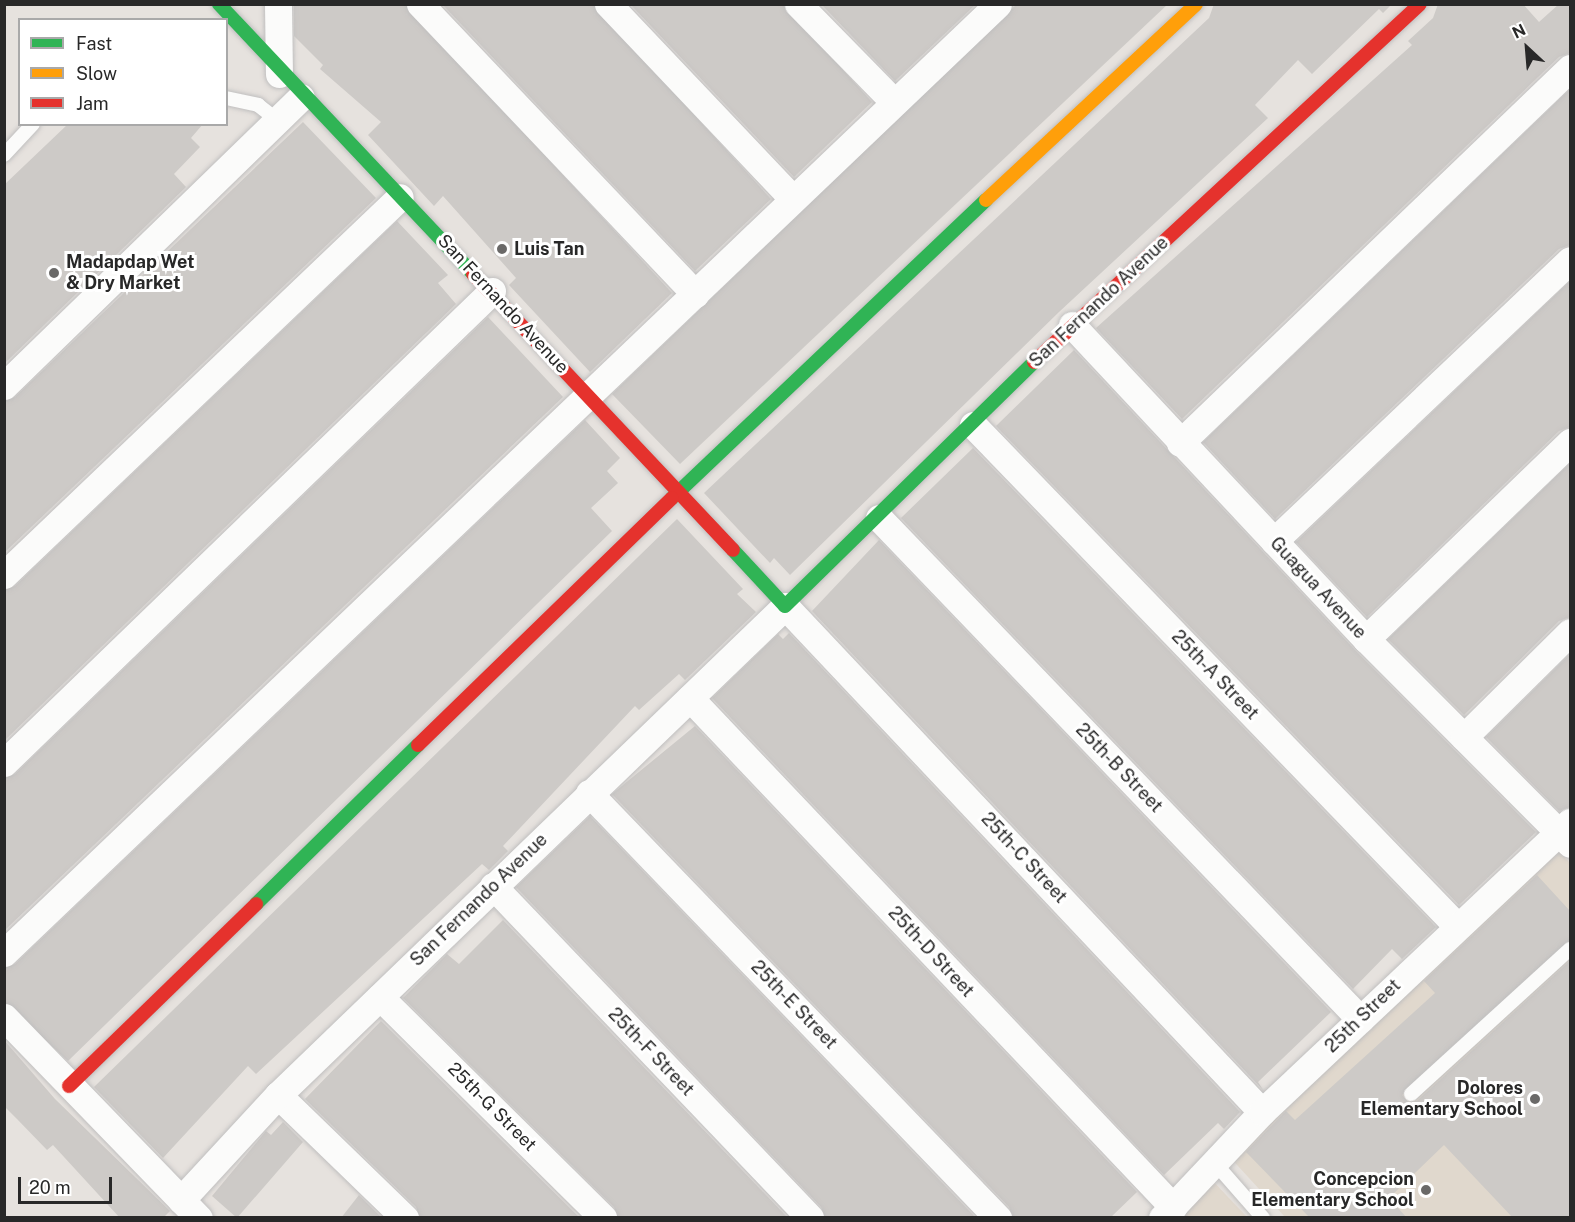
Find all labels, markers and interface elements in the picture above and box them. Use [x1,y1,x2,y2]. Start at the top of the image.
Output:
legend [18,18,228,126]
north arrow [1497,18,1557,78]
text: N [1509,20,1529,43]
text: Fast [76,33,112,54]
text: Slow [76,63,117,84]
text: Jam [76,93,109,114]
street label: San Fernando Avenue [433,230,573,378]
street label: San Fernando Avenue [1025,232,1173,372]
place label: Luis Tan [514,238,585,260]
marker: Luis Tan [495,242,509,256]
place label: Madapdap Wet & Dry Market [66,252,195,294]
marker: Madapdap Wet & Dry Market [47,266,61,280]
street label: Guagua Avenue [1265,533,1371,643]
street label: 25th-A Street [1167,626,1263,724]
street label: 25th-B Street [1071,719,1167,817]
street label: 25th-C Street [977,808,1071,908]
street label: San Fernando Avenue [406,829,552,971]
street label: 25th-D Street [884,902,978,1002]
street label: 25th-E Street [746,956,842,1054]
street label: 25th Street [1321,975,1405,1057]
street label: 25th-F Street [604,1003,698,1101]
street label: 25th-G Street [443,1058,541,1156]
place label: Dolores Elementary School [1360,1078,1523,1120]
marker: Dolores Elementary School [1528,1092,1542,1106]
scale bar [21,1165,116,1203]
place label: Concepcion Elementary School [1251,1169,1414,1212]
text: 20 m [29,1177,71,1198]
marker: Concepcion Elementary School [1419,1183,1433,1197]

